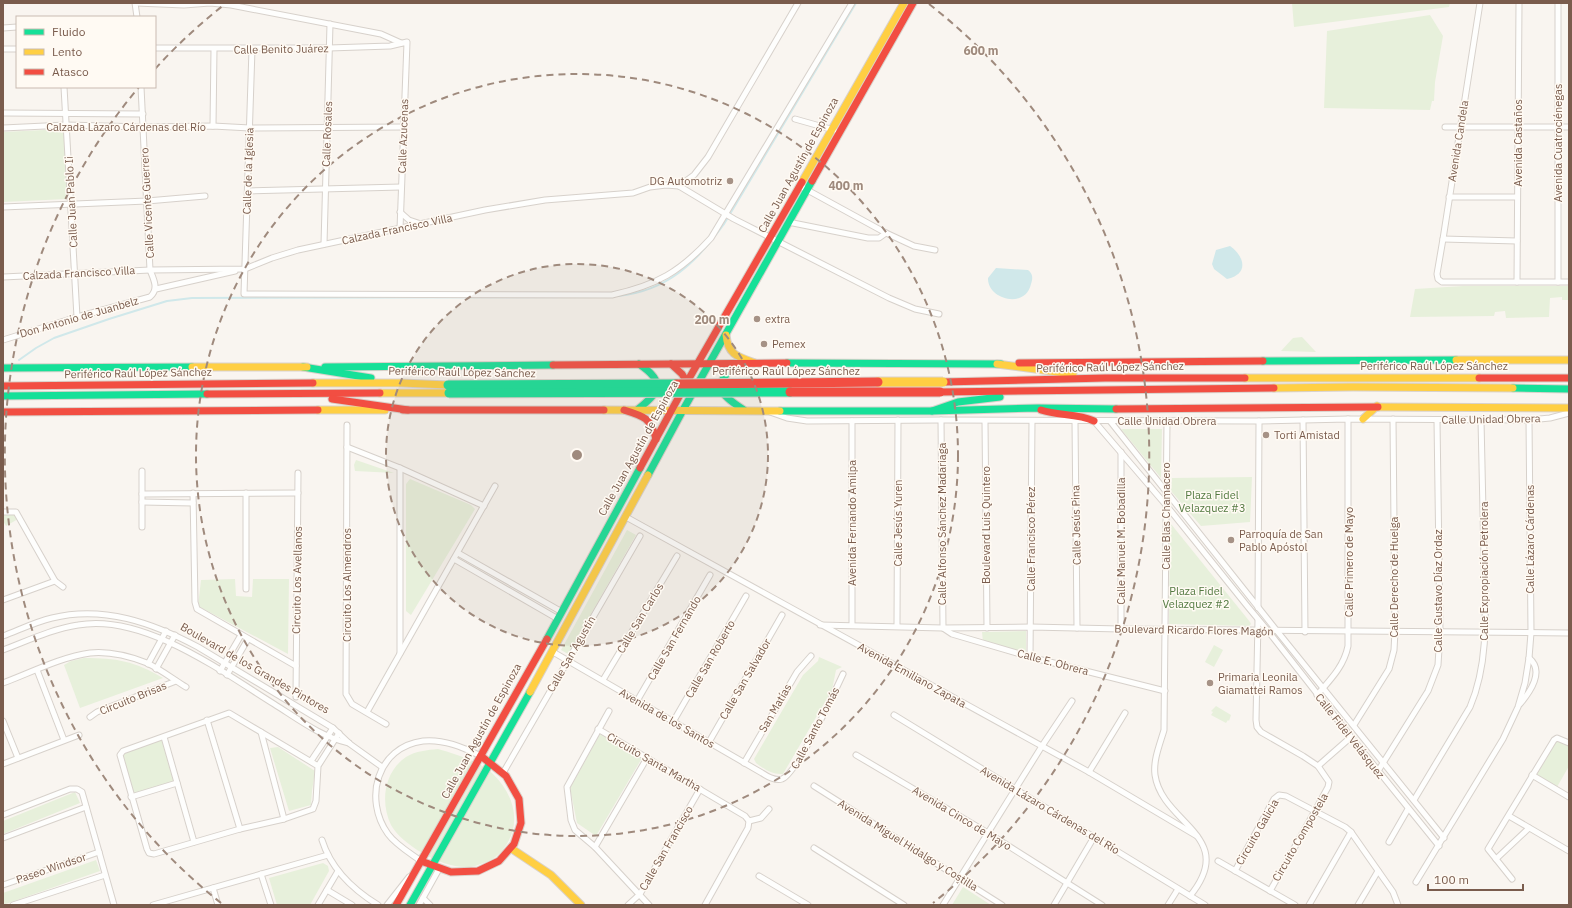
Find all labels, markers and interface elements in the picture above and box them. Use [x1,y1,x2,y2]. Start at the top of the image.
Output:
legend [16,16,156,88]
text: Fluido [52,24,86,39]
street label: Calle Benito Juárez [233,41,329,57]
text: 600 m [963,43,999,58]
text: Lento [52,44,82,59]
text: Atasco [52,64,89,79]
street label: Avenida Cuatrociénegas [1551,84,1565,202]
street label: Calle Juan Agustín de Espinoza [755,95,841,235]
street label: Calle Azucenas [395,98,411,174]
street label: Avenida Candela [1445,99,1471,183]
street label: Avenida Castaños [1511,99,1525,187]
street label: Calle Rosales [319,101,335,167]
street label: Calzada Lázaro Cárdenas del Río [46,120,206,134]
street label: Calle de la Iglesia [239,127,257,215]
street label: Calle Vicente Guerrero [137,147,157,259]
street label: Calle Juan Pablo Ii [62,156,80,248]
place label: DG Automotriz [650,174,722,188]
marker: DG Automotriz [725,176,735,186]
text: 400 m [828,178,864,193]
street label: Calzada Francisco Villa [340,210,454,248]
street label: Calzada Francisco Villa [22,263,136,283]
street label: Don Antonio de Juanbelz [18,293,140,341]
text: 200 m [694,312,730,327]
place label: extra [765,312,790,326]
marker: extra [752,314,762,324]
place label: Pemex [772,337,806,351]
marker: Pemex [759,339,769,349]
street label: Periférico Raúl López Sánchez [1036,359,1184,375]
street label: Periférico Raúl López Sánchez [1360,359,1508,373]
street label: Periférico Raúl López Sánchez [388,364,536,380]
street label: Periférico Raúl López Sánchez [712,364,860,378]
street label: Periférico Raúl López Sánchez [64,365,212,381]
street label: Calle Juan Agustín de Espinoza [595,378,681,518]
street label: Calle Unidad Obrera [1441,411,1541,427]
street label: Calle Unidad Obrera [1117,414,1217,428]
place label: Torti Amistad [1274,428,1340,442]
marker: Torti Amistad [1261,430,1271,440]
street label: Calle Alfonso Sánchez Madariaga [935,443,949,605]
centre of rings [570,448,584,462]
street label: Avenida Fernando Amilpa [845,460,859,586]
street label: Calle Blas Chamacero [1159,462,1173,570]
street label: Boulevard Luis Quintero [979,466,993,584]
street label: Calle Manuel M. Bobadilla [1114,477,1128,605]
street label: Calle Jesús Yuren [891,479,905,567]
street label: Calle Jesús Pina [1068,485,1084,565]
street label: Calle Lázaro Cárdenas [1523,485,1537,593]
street label: Calle Francisco Pérez [1024,487,1038,591]
park label: Plaza Fidel Velazquez #3 [1178,488,1246,515]
street label: Calle Expropiación Petrolera [1477,501,1491,641]
street label: Calle Primero de Mayo [1342,507,1356,617]
street label: Calle Derecho de Huelga [1387,516,1401,637]
street label: Circuito Los Avellanos [289,526,305,634]
place label: Parroquía de San Pablo Apóstol [1239,527,1323,554]
street label: Circuito Los Almendros [340,528,354,642]
street label: Calle Gustavo Díaz Ordaz [1431,530,1445,653]
marker: Parroquía de San Pablo Apóstol [1226,535,1236,545]
street label: Calle San Carlos [613,580,667,656]
park label: Plaza Fidel Velazquez #2 [1162,584,1230,611]
street label: Calle San Fernando [644,593,704,683]
street label: Calle San Agustín [544,613,598,695]
street label: Calle San Roberto [682,617,738,701]
street label: Boulevard de los Grandes Pintores [178,619,332,717]
street label: Boulevard Ricardo Flores Magón [1114,622,1274,638]
street label: Calle San Salvador [716,636,774,722]
street label: Avenida Emiliano Zapata [855,639,969,711]
street label: Calle E. Obrera [1016,646,1090,678]
street label: Calle Juan Agustín de Espinoza [438,661,524,801]
place label: Primaria Leonila Giamattei Ramos [1218,670,1303,697]
street label: Circuito Brisas [97,678,169,718]
marker: Primaria Leonila Giamattei Ramos [1205,678,1215,688]
street label: San Matías [755,681,795,735]
street label: Avenida de los Santos [617,685,717,751]
street label: Calle Santo Tomás [787,685,843,771]
street label: Calle Fidel Velásquez [1312,691,1388,781]
street label: Circuito Santa Martha [604,729,704,795]
street label: Avenida Lázaro Cárdenas del Río [978,763,1122,857]
street label: Avenida Cinco de Mayo [910,783,1014,853]
street label: Circuito Compostela [1269,790,1331,884]
street label: Avenida Miguel Hidalgo y Costilla [835,796,981,894]
street label: Circuito Galicia [1232,796,1282,868]
street label: Calle San Francisco [636,803,696,893]
street label: Paseo Windsor [14,849,88,887]
scale bar [1428,866,1523,892]
text: 100 m [1434,872,1469,887]

